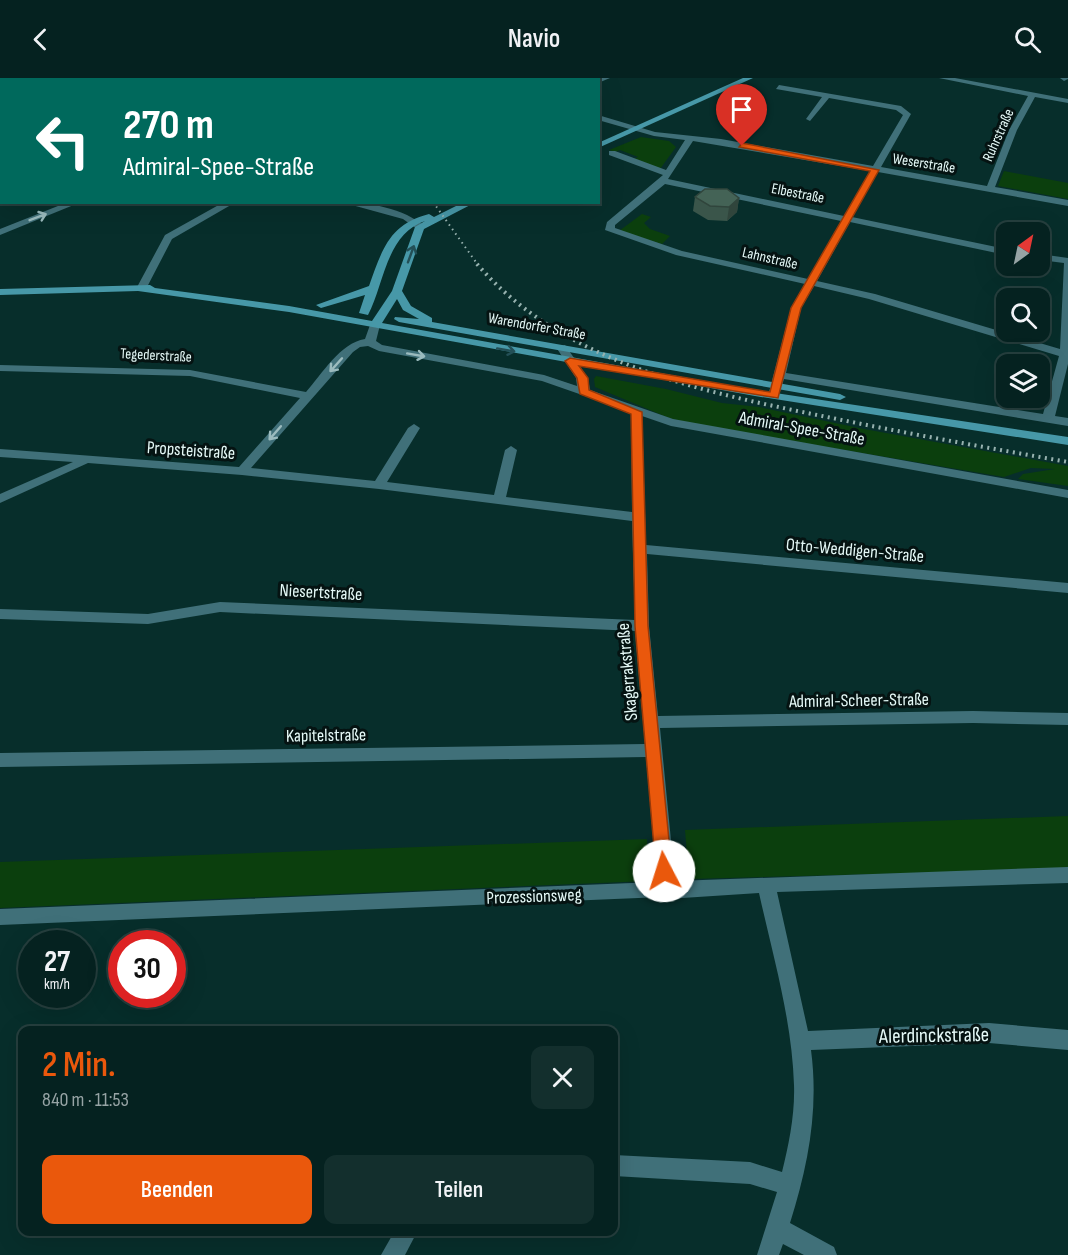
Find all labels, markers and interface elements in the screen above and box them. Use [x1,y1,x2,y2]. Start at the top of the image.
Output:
icon: back [24,23,57,56]
text: Navio [508,23,560,55]
icon: search [1011,23,1044,56]
pin [716,84,767,146]
icon: arrive [725,93,758,126]
text: 270 m [123,100,214,151]
icon: left [24,102,102,180]
street label: Ruhrstraße [978,106,1018,165]
street label: Weserstraße [891,149,957,178]
text: Admiral-Spee-Straße [123,151,314,183]
street label: Elbestraße [770,179,826,208]
one-way arrow [29,211,47,222]
north arrow [996,222,1050,276]
map controls [996,222,1050,408]
street label: Lahnstraße [740,243,799,274]
one-way arrow [406,245,417,264]
button: search [996,288,1050,342]
street label: Warendorfer Straße [487,309,587,344]
street label: Tegederstraße [120,344,192,367]
one-way arrow [496,345,516,356]
one-way arrow [406,350,426,361]
button: layers [996,354,1050,408]
one-way arrow [329,357,343,372]
street label: Admiral-Spee-Straße [736,407,866,450]
one-way arrow [268,426,282,441]
street label: Propsteistraße [146,437,236,464]
street label: Otto-Weddigen-Straße [785,534,925,567]
street label: Niesertstraße [279,580,363,605]
street label: Skagerrakstraße [613,622,642,722]
street label: Admiral-Scheer-Straße [788,689,929,712]
street label: Kapitelstraße [286,724,366,747]
position arrow [632,839,696,903]
street label: Prozessionsweg [486,884,582,909]
speed limit sign: 30 [108,930,186,1008]
text: 27 [44,944,70,980]
text: km/h [44,975,70,994]
street label: Alerdinckstraße [878,1022,989,1049]
text: 2 Min. [42,1044,116,1087]
button: close [531,1046,594,1109]
text: 840 m · 11:53 [42,1088,129,1112]
button: Beenden [42,1155,312,1224]
button: Teilen [324,1155,594,1224]

